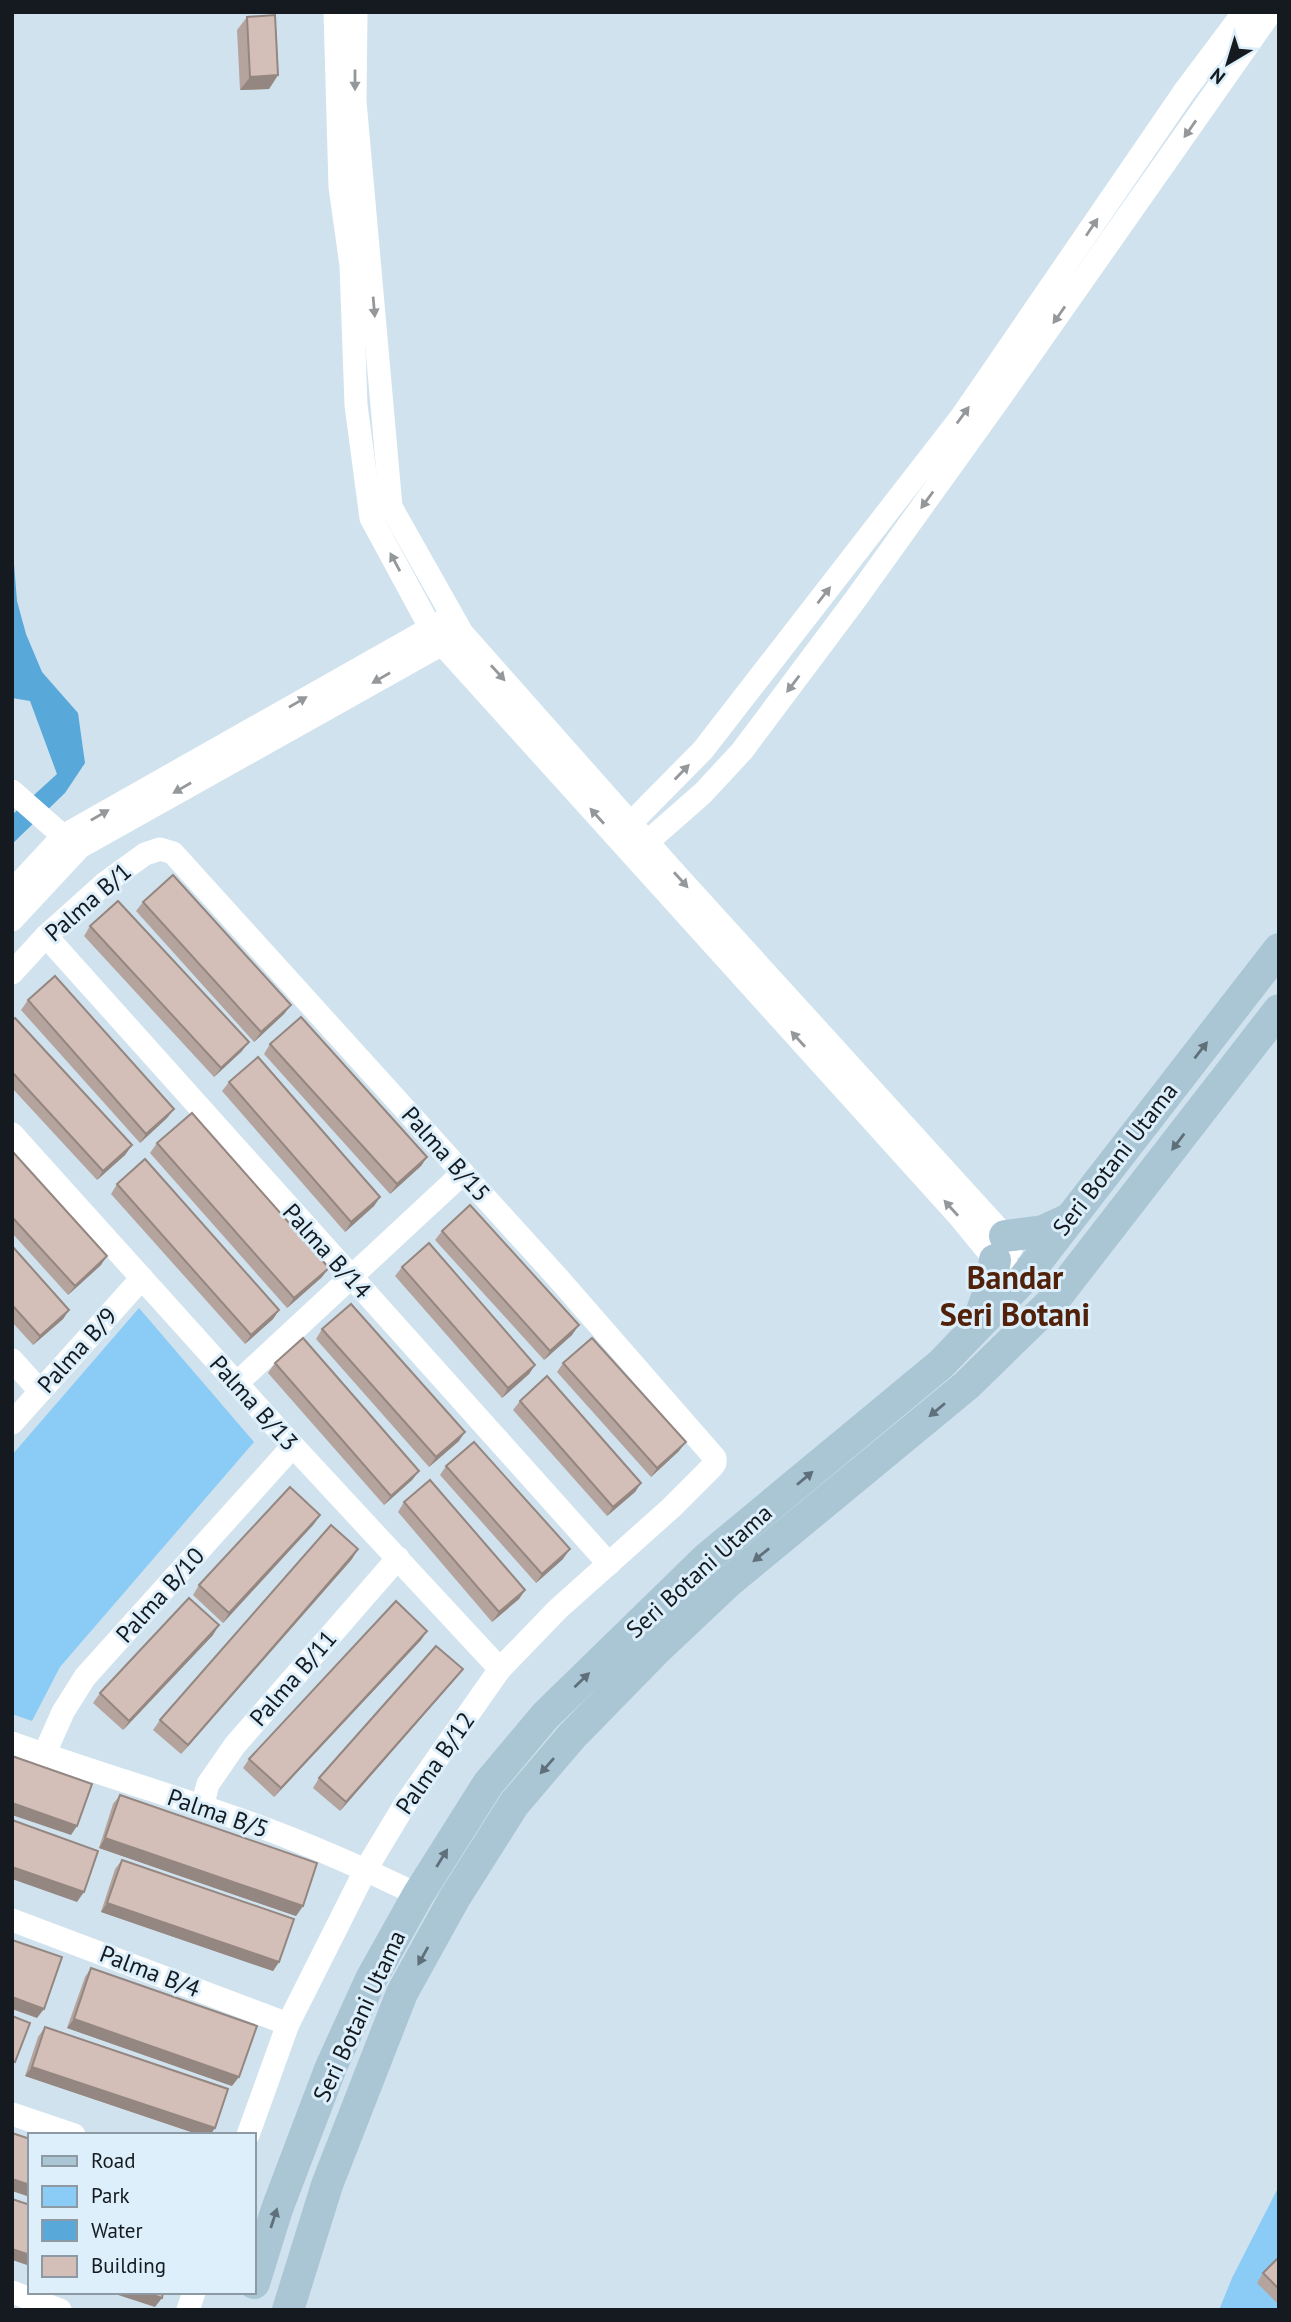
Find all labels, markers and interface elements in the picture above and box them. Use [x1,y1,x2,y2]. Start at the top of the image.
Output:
north arrow [1193,28,1263,98]
text: N [1205,63,1230,90]
one-way arrow [349,70,361,92]
one-way arrow [1183,120,1197,138]
one-way arrow [1085,217,1098,237]
one-way arrow [369,296,380,318]
one-way arrow [1052,306,1066,324]
one-way arrow [956,406,970,424]
one-way arrow [920,491,934,509]
one-way arrow [389,553,401,572]
one-way arrow [816,586,831,604]
one-way arrow [490,664,506,682]
one-way arrow [372,672,391,684]
one-way arrow [785,674,800,692]
one-way arrow [288,696,307,708]
one-way arrow [673,764,689,781]
one-way arrow [173,782,192,794]
one-way arrow [589,808,605,825]
one-way arrow [91,809,110,821]
street label: Palma B/1 [38,856,138,948]
one-way arrow [673,871,689,888]
one-way arrow [791,1031,807,1048]
one-way arrow [1193,1041,1208,1059]
street label: Seri Botani Utama [1046,1076,1184,1242]
street label: Palma B/15 [395,1100,497,1208]
one-way arrow [1170,1133,1185,1151]
street label: Palma B/14 [276,1197,378,1305]
one-way arrow [944,1199,959,1216]
district label: Bandar Seri Botani [940,1256,1090,1335]
street label: Palma B/9 [30,1301,124,1399]
street label: Palma B/13 [203,1349,305,1457]
one-way arrow [928,1402,945,1417]
one-way arrow [797,1471,814,1486]
street label: Seri Botani Utama [620,1497,778,1645]
street label: Palma B/10 [109,1541,211,1649]
one-way arrow [753,1547,770,1562]
street label: Palma B/11 [243,1623,343,1733]
one-way arrow [573,1672,590,1688]
street label: Palma B/12 [388,1706,482,1820]
one-way arrow [539,1757,555,1775]
street label: Palma B/5 [163,1781,273,1845]
one-way arrow [435,1848,448,1867]
street label: Seri Botani Utama [306,1925,412,2107]
street label: Palma B/4 [95,1938,205,2004]
one-way arrow [417,1946,429,1965]
legend [28,2133,256,2294]
text: Road [91,2147,135,2174]
text: Park [91,2182,130,2209]
one-way arrow [269,2208,280,2229]
text: Water [91,2217,143,2244]
text: Building [91,2252,166,2279]

